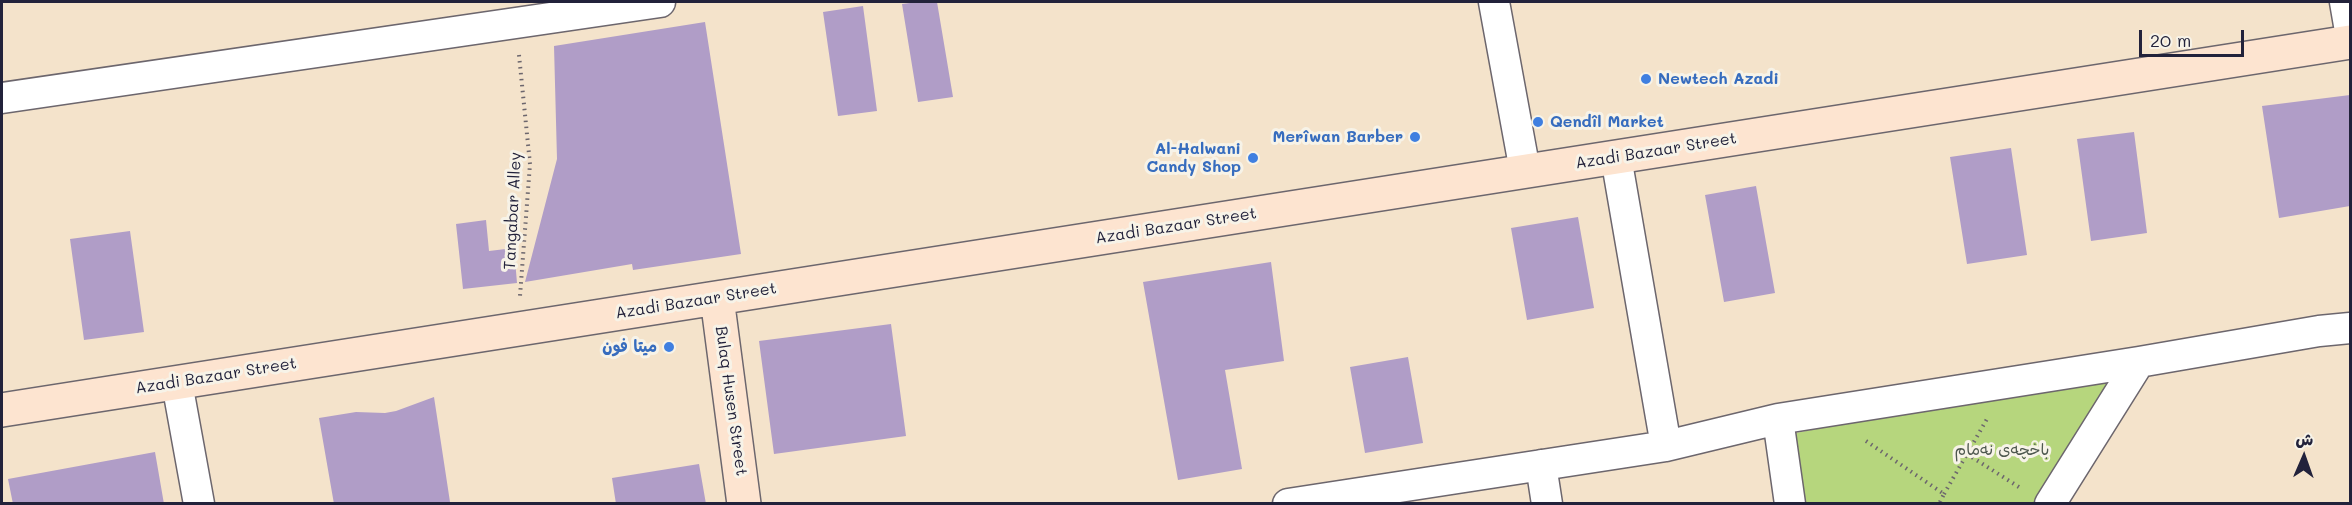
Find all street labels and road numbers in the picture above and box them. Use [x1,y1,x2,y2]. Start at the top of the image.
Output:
street label: Azadi Bazaar Street [1574,129,1738,173]
street label: Tangabar Alley [500,152,526,270]
street label: Azadi Bazaar Street [1094,204,1258,248]
street label: Azadi Bazaar Street [614,279,778,323]
street label: Bulaq Husen Street [711,325,751,477]
street label: Azadi Bazaar Street [134,354,298,398]

